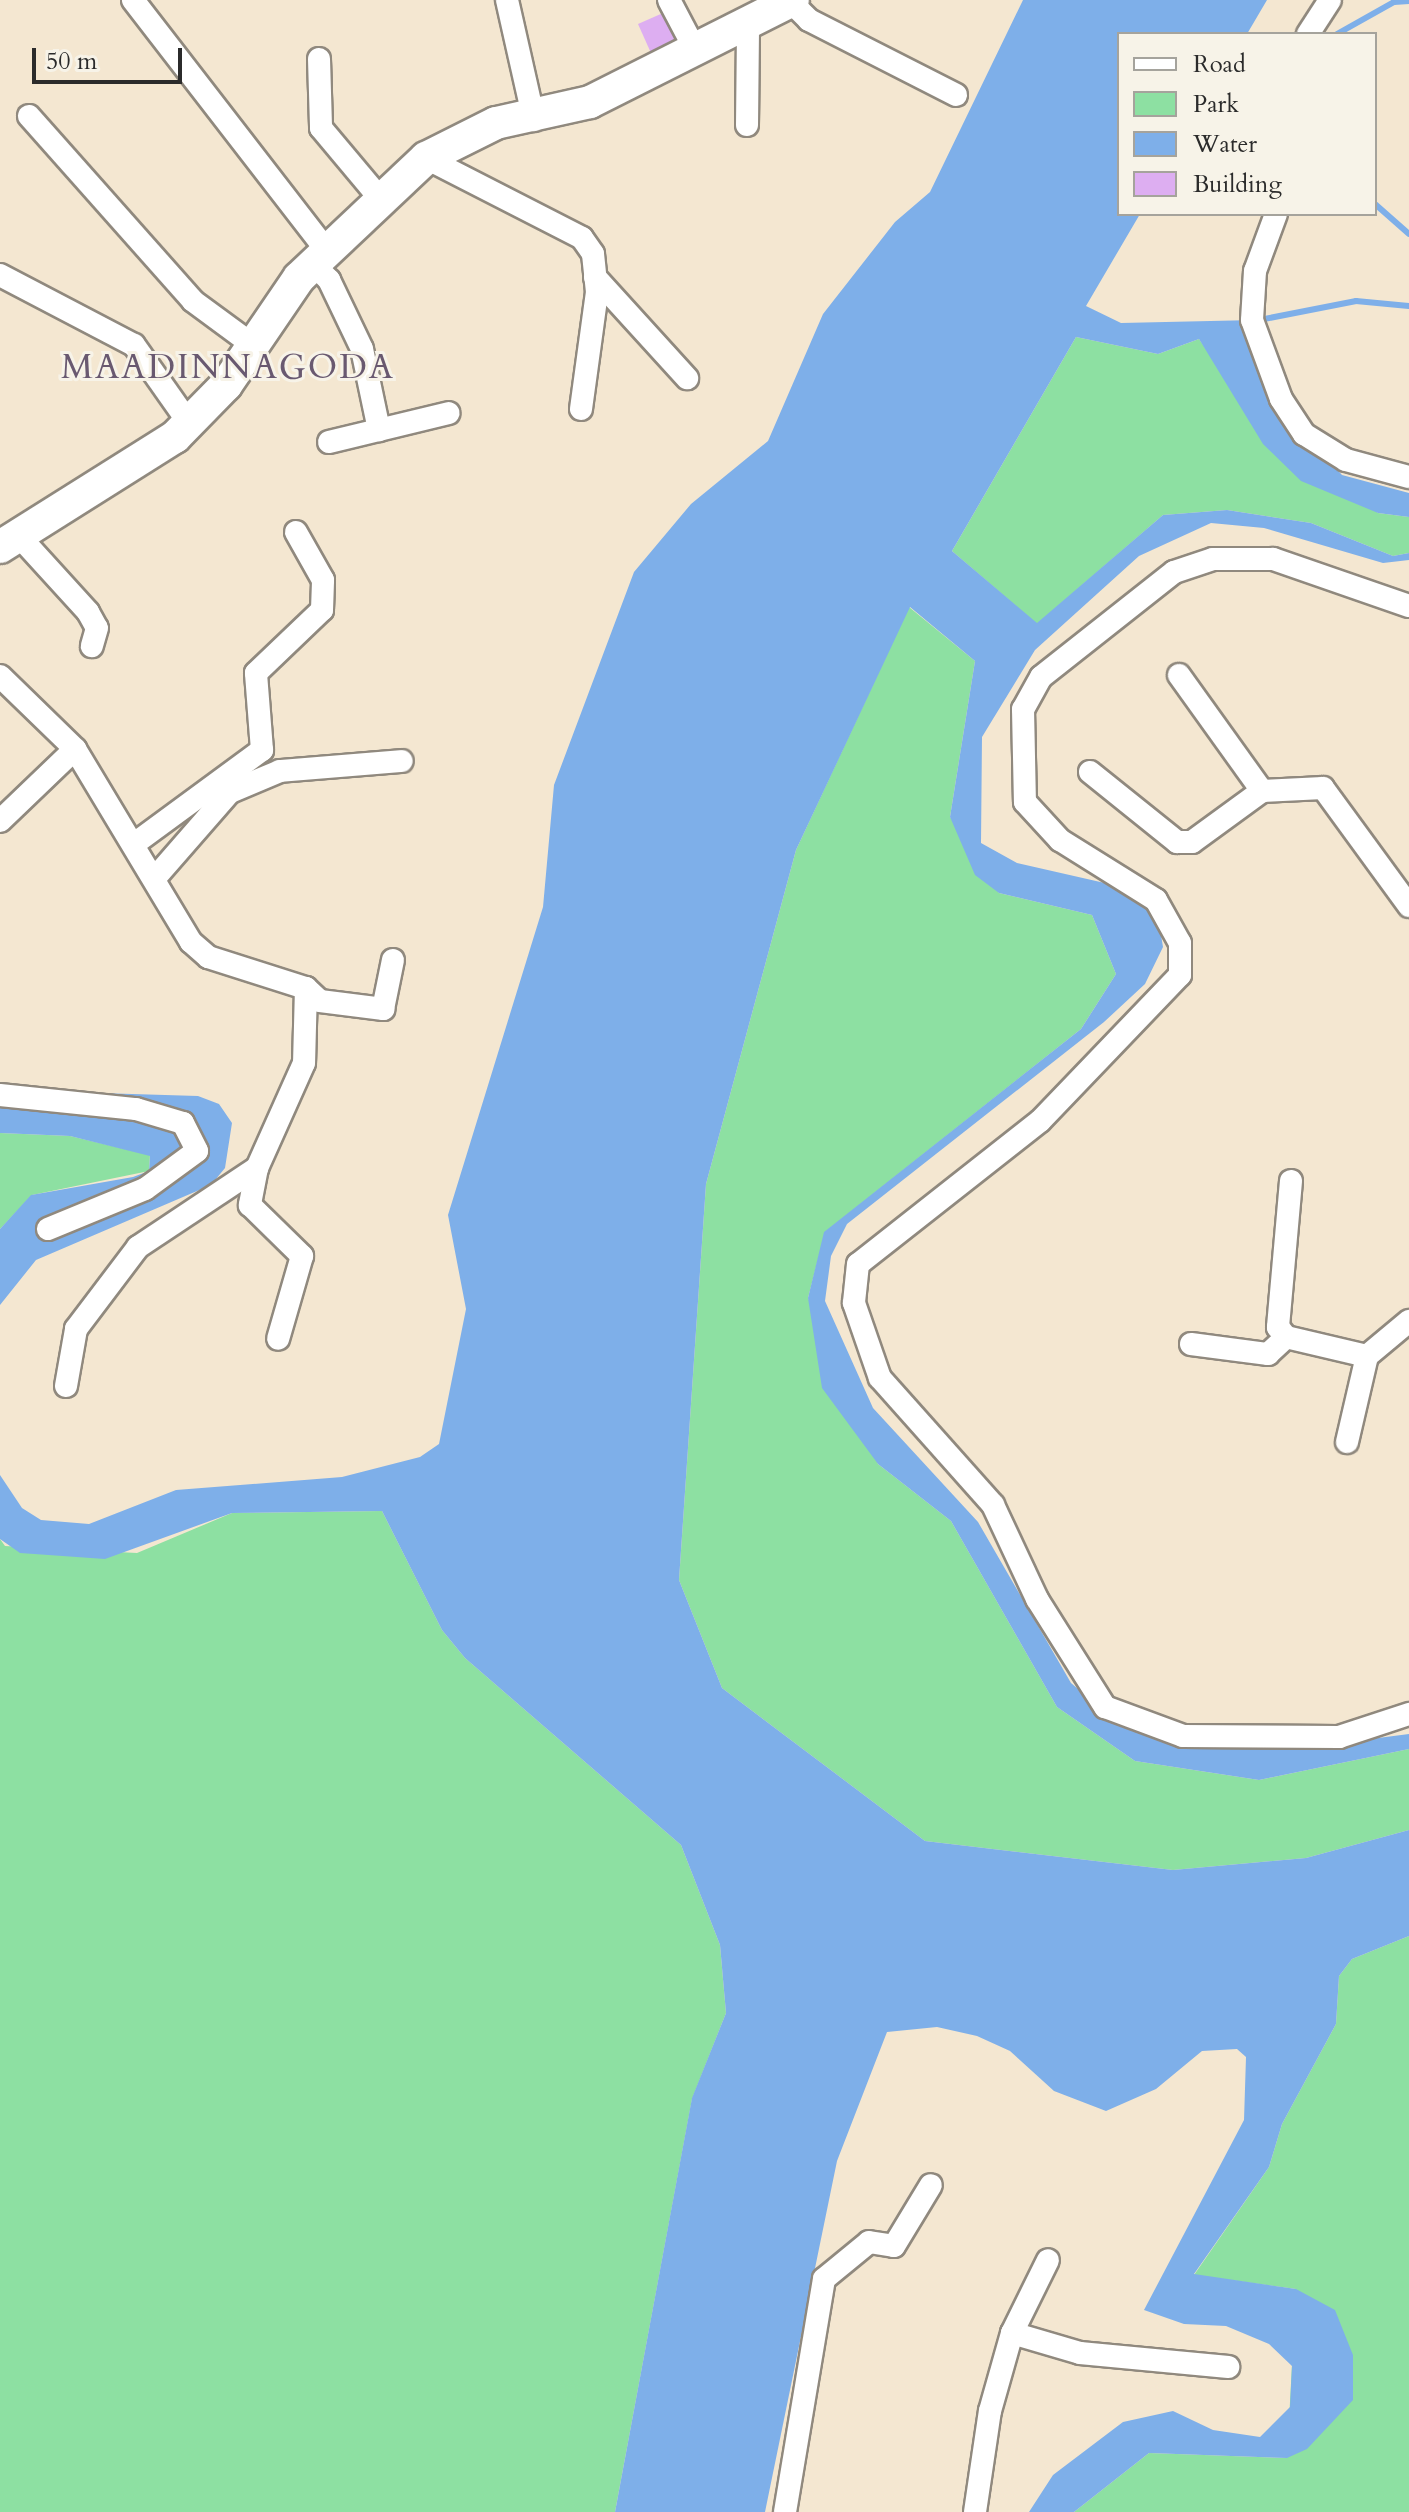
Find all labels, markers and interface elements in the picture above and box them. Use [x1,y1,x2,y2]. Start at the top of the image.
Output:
scale bar [36,32,186,82]
legend [1117,32,1377,216]
text: 50 m [46,45,97,78]
text: Road [1193,48,1246,81]
text: Park [1193,88,1239,121]
text: Water [1193,128,1257,161]
text: Building [1193,168,1282,201]
district label: MAADINNAGODA [61,348,395,388]

